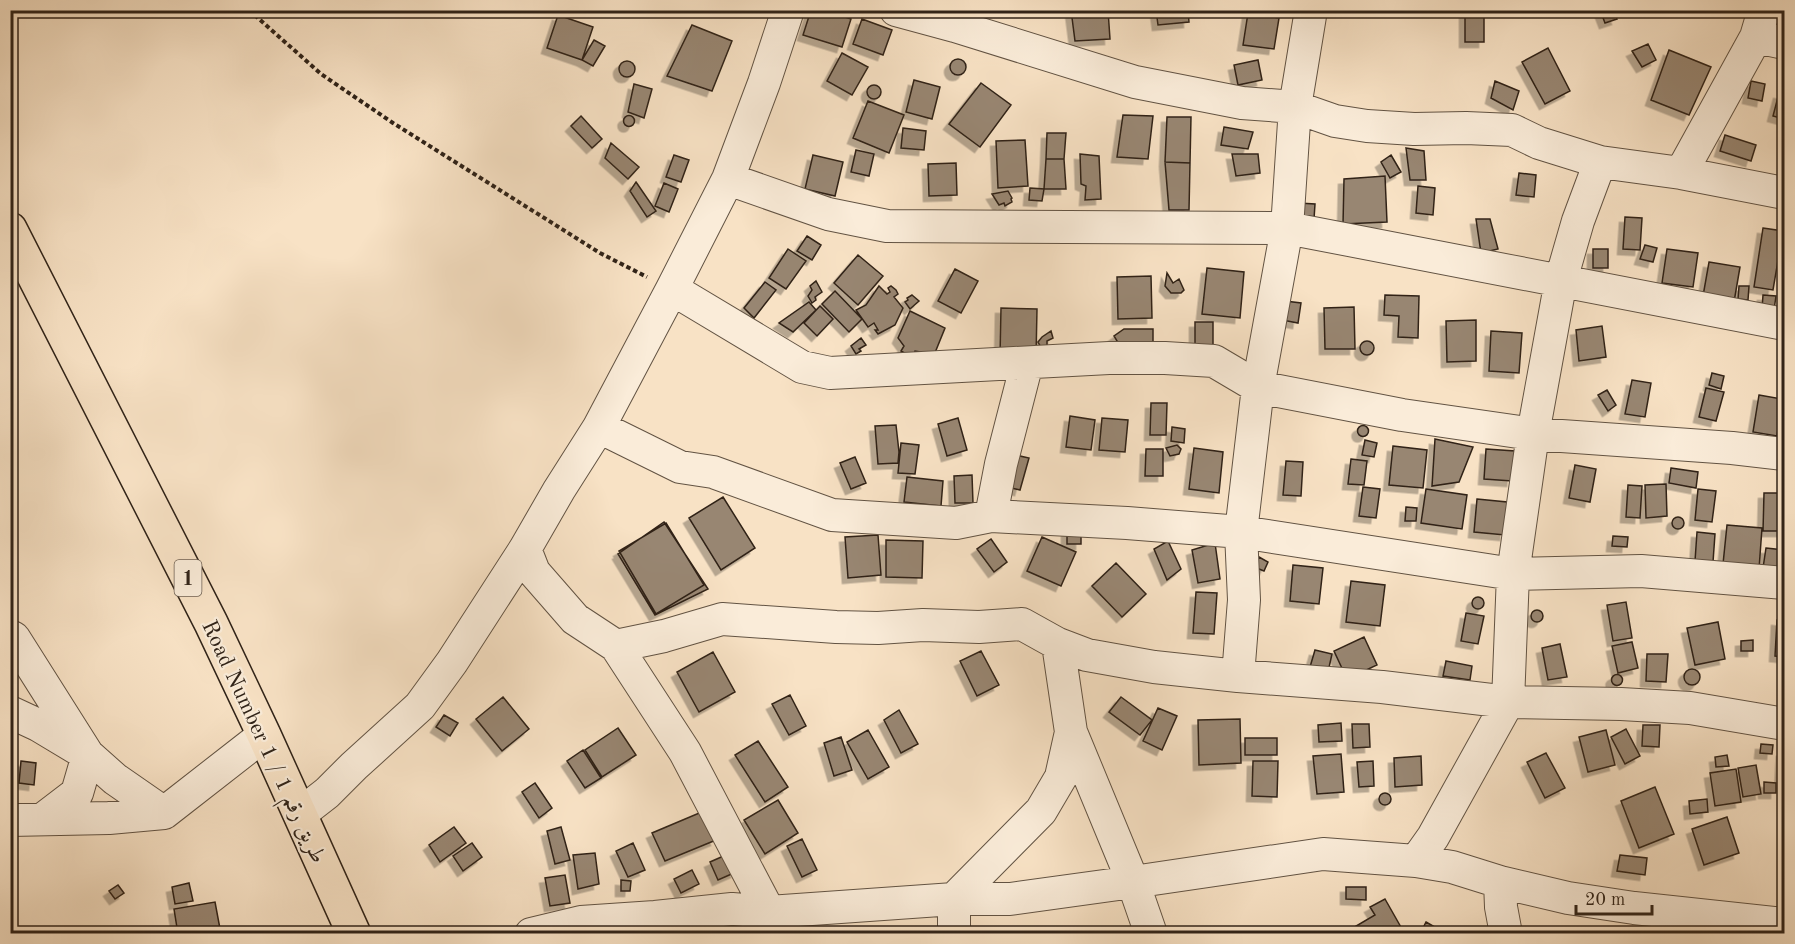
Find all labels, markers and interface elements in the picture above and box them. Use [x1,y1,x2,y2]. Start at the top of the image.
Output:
road number: 1 [174,560,201,596]
street label: Road Number 1 / طريق رقم 1 [190,617,329,870]
scale bar [1576,878,1652,916]
text: 20 m [1585,891,1625,909]

